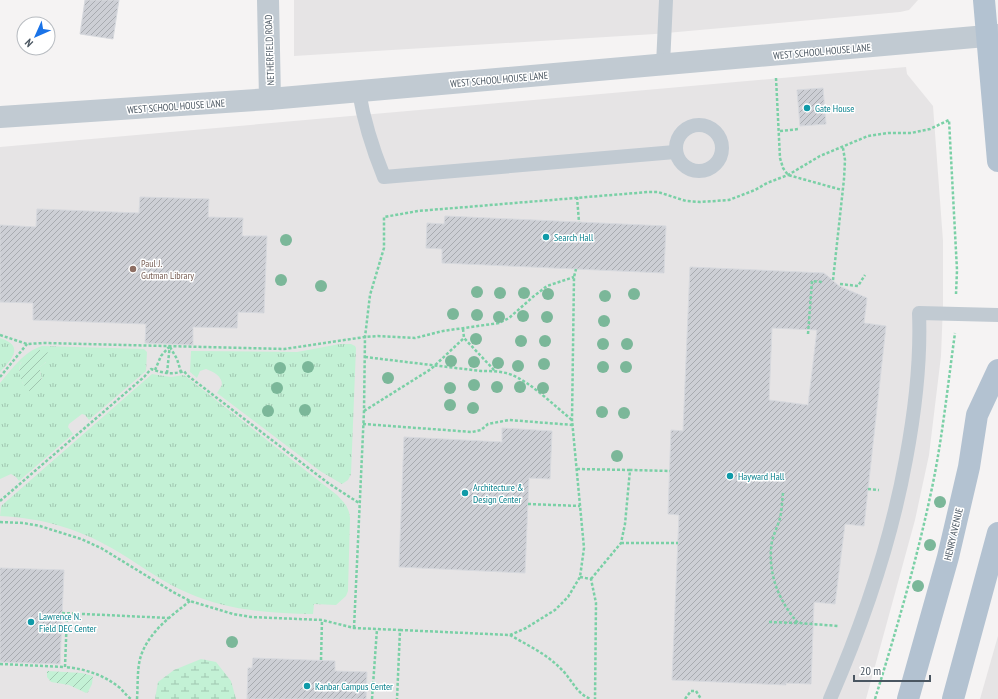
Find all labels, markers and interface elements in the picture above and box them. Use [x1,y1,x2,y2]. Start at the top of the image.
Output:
street label: NETHERFIELD ROAD [262,14,277,86]
north arrow [16,16,56,56]
text: N [22,36,36,50]
street label: WEST SCHOOL HOUSE LANE [773,41,871,62]
street label: WEST SCHOOL HOUSE LANE [450,69,548,90]
street label: WEST SCHOOL HOUSE LANE [127,97,225,116]
place label: Gate House [815,102,854,115]
marker: Gate House [802,103,812,113]
place label: Search Hall [554,231,594,244]
marker: Search Hall [541,232,551,242]
place label: Paul J. Gutman Library [141,257,194,282]
marker: Paul J. Gutman Library [128,264,138,274]
place label: Hayward Hall [738,470,785,483]
marker: Hayward Hall [725,471,735,481]
place label: Architecture & Design Center [473,481,524,506]
marker: Architecture & Design Center [460,488,470,498]
street label: HENRY AVENUE [941,506,966,562]
place label: Lawrence N. Field DEC Center [39,610,97,635]
marker: Lawrence N. Field DEC Center [26,617,36,627]
scale bar [854,657,930,683]
text: 20 m [860,663,881,678]
place label: Kanbar Campus Center [315,680,393,693]
marker: Kanbar Campus Center [302,681,312,691]

